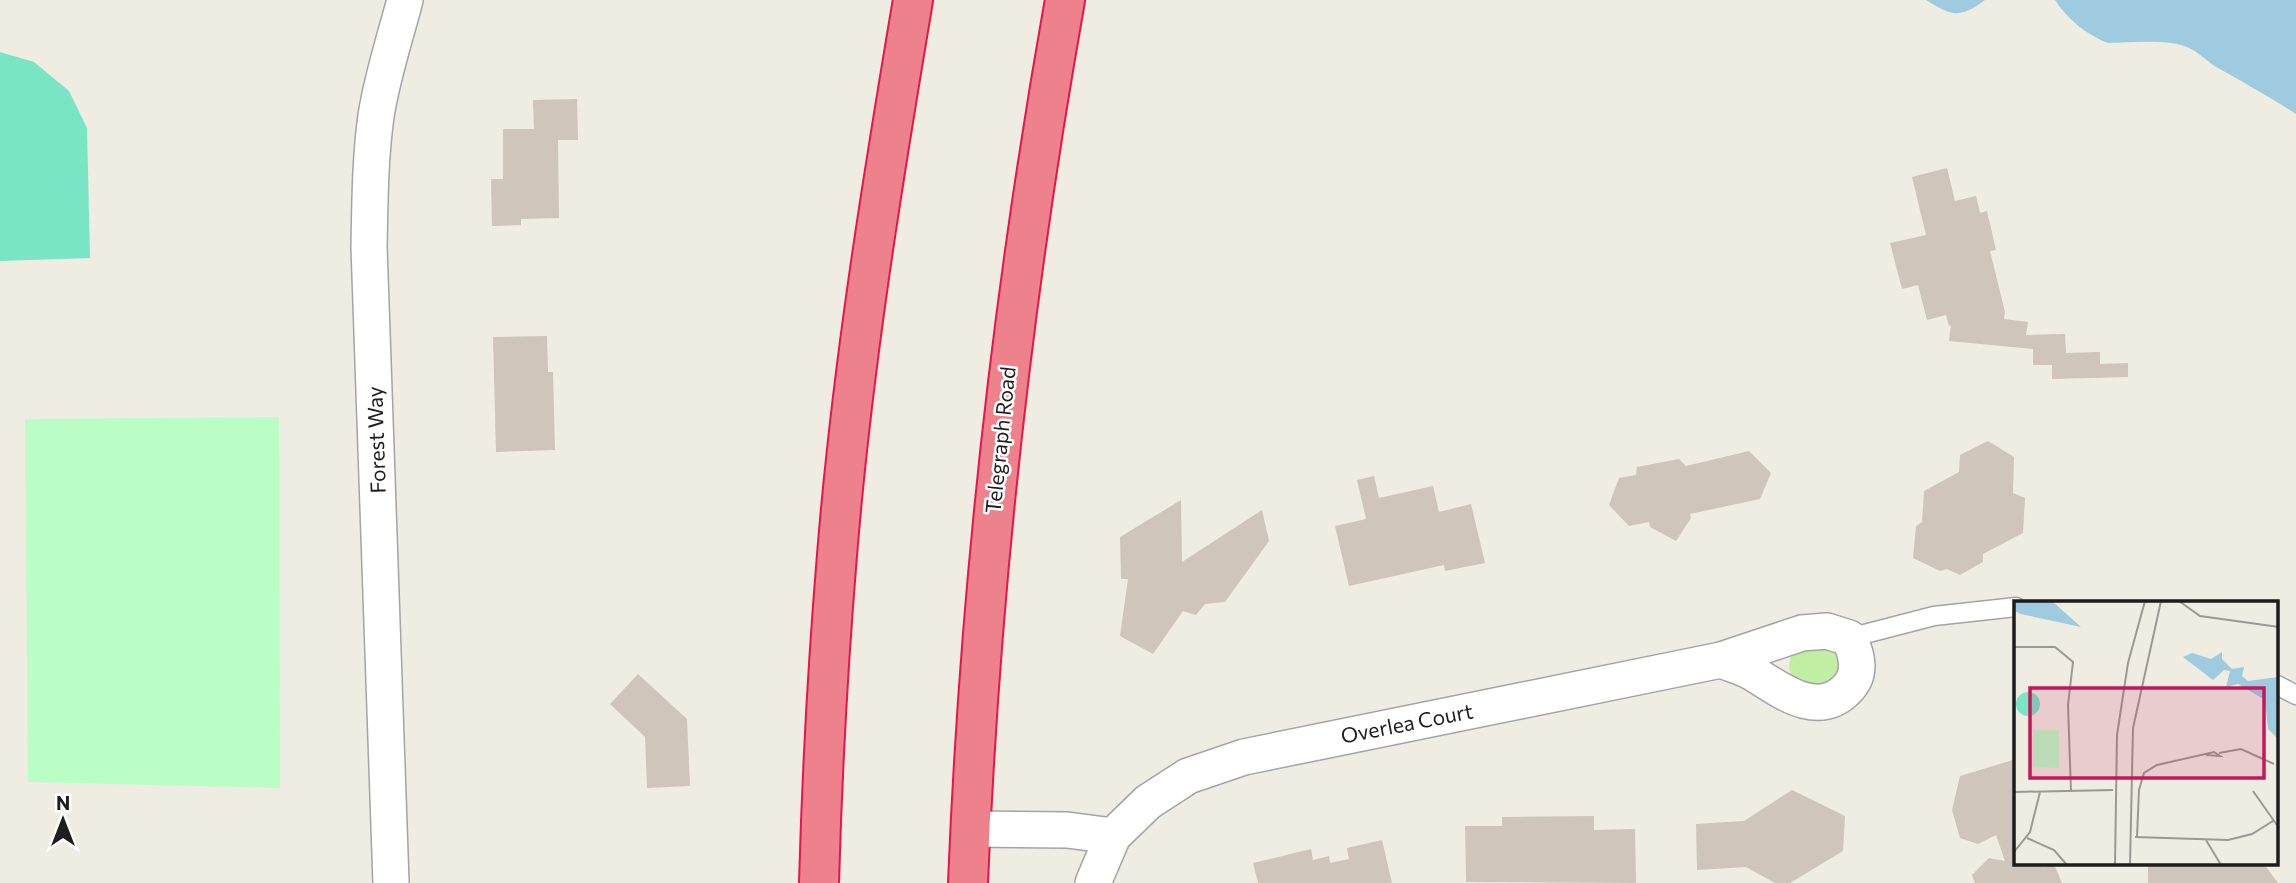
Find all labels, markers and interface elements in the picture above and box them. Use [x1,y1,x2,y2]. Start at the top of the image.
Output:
street label: Telegraph Road [979,365,1020,514]
street label: Forest Way [361,386,390,494]
inset map [2014,601,2278,866]
street label: Overlea Court [1339,697,1475,748]
north arrow [28,785,98,855]
text: N [56,791,70,814]

